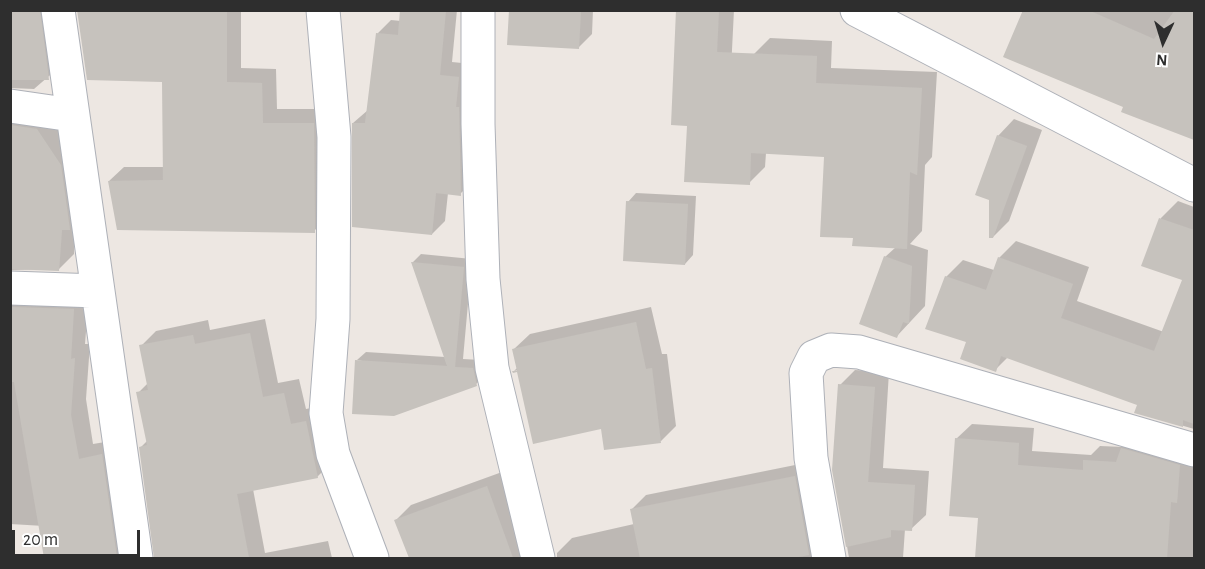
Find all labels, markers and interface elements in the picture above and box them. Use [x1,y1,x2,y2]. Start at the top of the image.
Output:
north arrow [1133,12,1193,72]
text: N [1156,52,1168,68]
scale bar [15,518,142,556]
text: 20 m [23,531,58,549]

